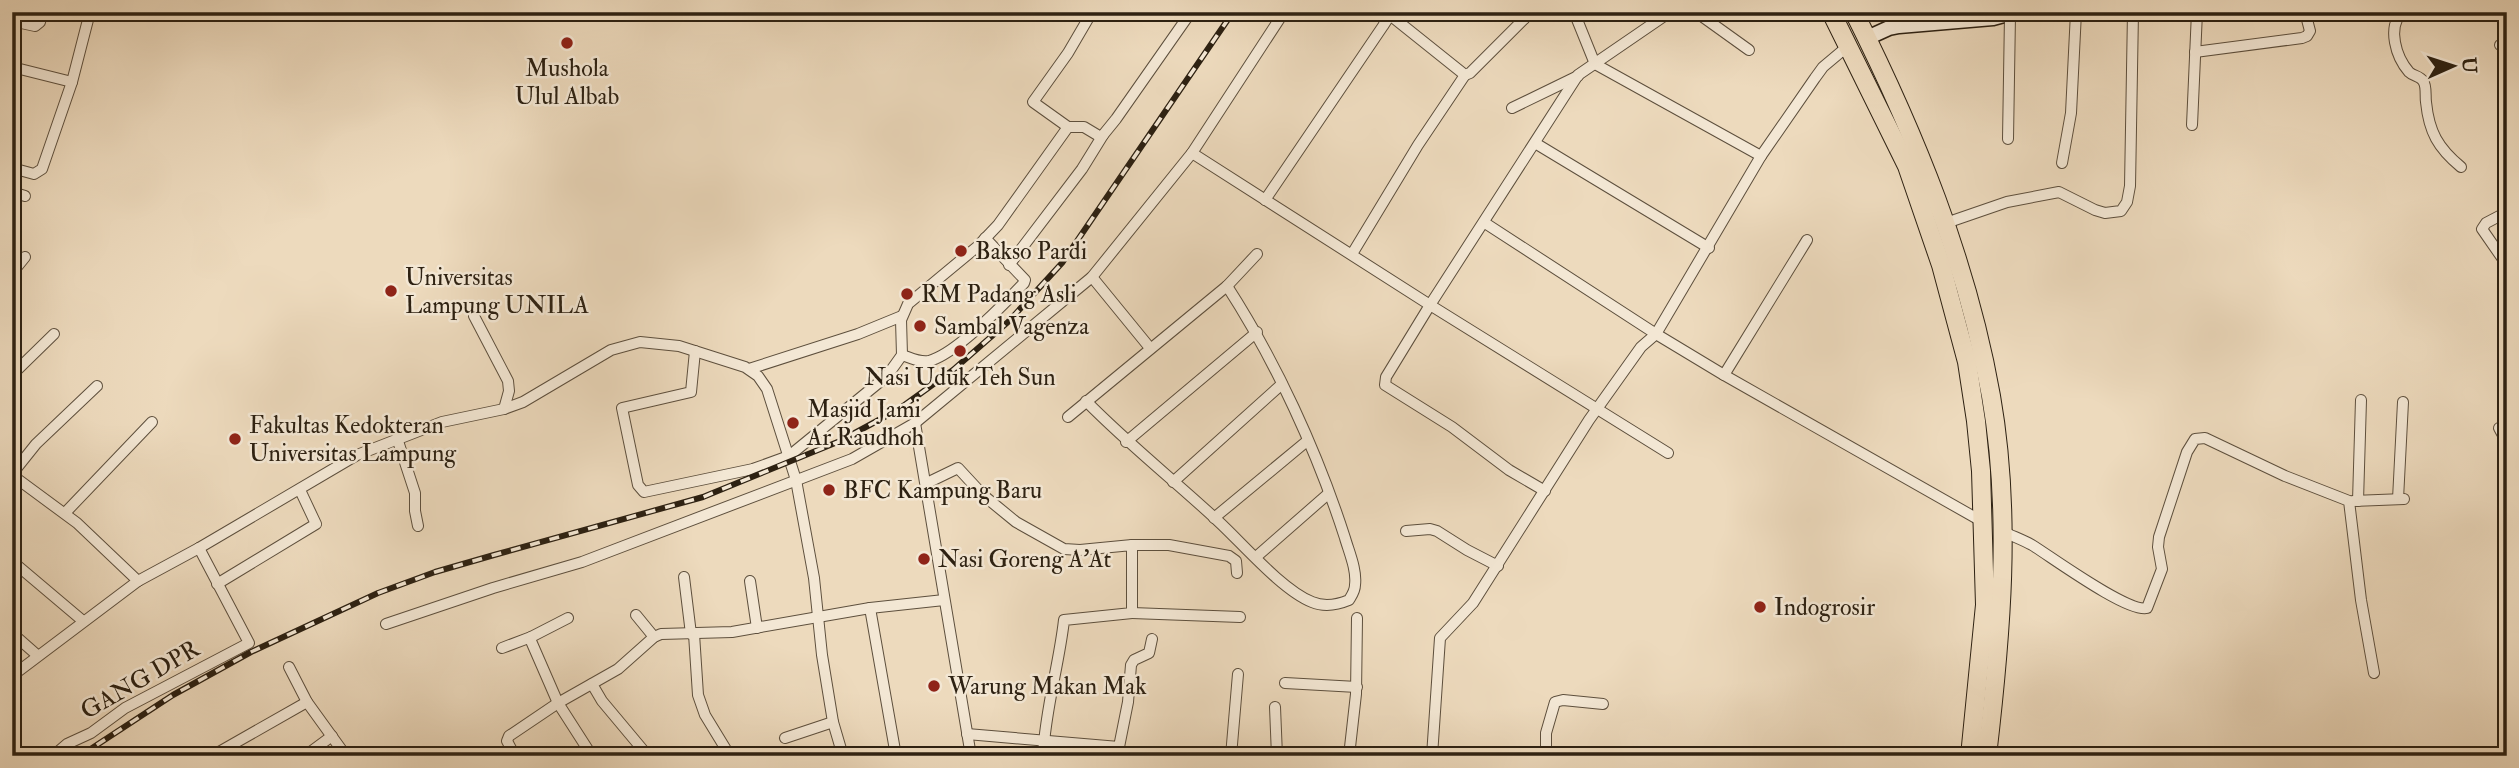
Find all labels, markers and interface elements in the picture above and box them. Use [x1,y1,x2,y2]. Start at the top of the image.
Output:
north arrow [2418,32,2488,102]
marker: Mushola Ulul Albab [559,35,575,51]
place label: Mushola Ulul Albab [515,53,619,112]
text: U [2457,57,2481,74]
place label: Bakso Pardi [975,236,1087,267]
marker: Bakso Pardi [953,243,969,259]
place label: Universitas Lampung UNILA [405,262,589,321]
place label: RM Padang Asli [921,279,1077,310]
marker: Universitas Lampung UNILA [383,283,399,299]
marker: RM Padang Asli [899,286,915,302]
place label: Sambal Vagenza [934,311,1090,342]
marker: Sambal Vagenza [912,318,928,334]
marker: Nasi Uduk Teh Sun [952,343,968,359]
place label: Nasi Uduk Teh Sun [864,362,1056,393]
place label: Masjid Jami Ar Raudhoh [806,394,925,453]
place label: Fakultas Kedokteran Universitas Lampung [249,410,457,469]
marker: Masjid Jami Ar Raudhoh [785,415,801,431]
marker: Fakultas Kedokteran Universitas Lampung [227,431,243,447]
place label: BFC Kampung Baru [843,475,1042,506]
marker: BFC Kampung Baru [821,482,837,498]
place label: Nasi Goreng A'At [938,544,1112,575]
marker: Nasi Goreng A'At [916,551,932,567]
place label: Indogrosir [1774,592,1875,623]
marker: Indogrosir [1752,599,1768,615]
street label: GANG DPR [75,633,206,727]
place label: Warung Makan Mak [947,671,1147,702]
marker: Warung Makan Mak [926,678,942,694]

